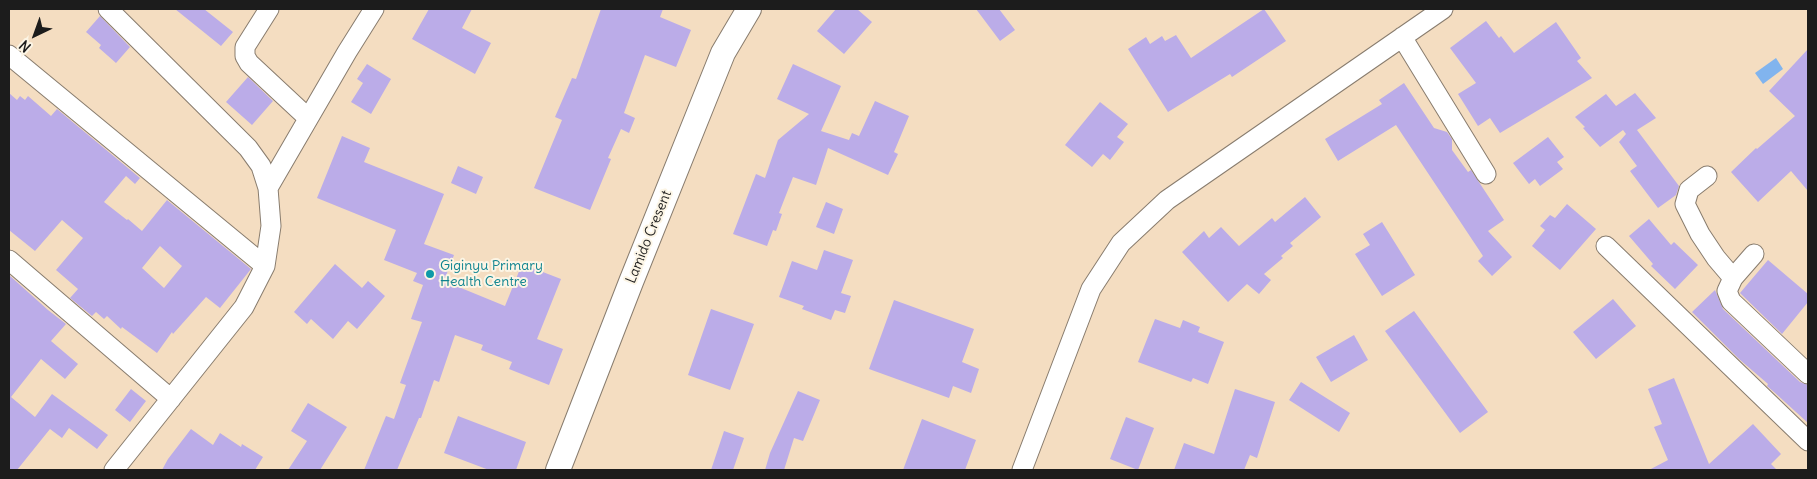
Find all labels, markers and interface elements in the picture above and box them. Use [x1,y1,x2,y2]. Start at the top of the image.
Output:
north arrow [10,10,60,60]
text: N [15,36,35,56]
street label: Lamido Cresent [623,188,675,286]
place label: Giginyu Primary Health Centre [440,258,543,290]
marker: Giginyu Primary Health Centre [424,268,436,280]

